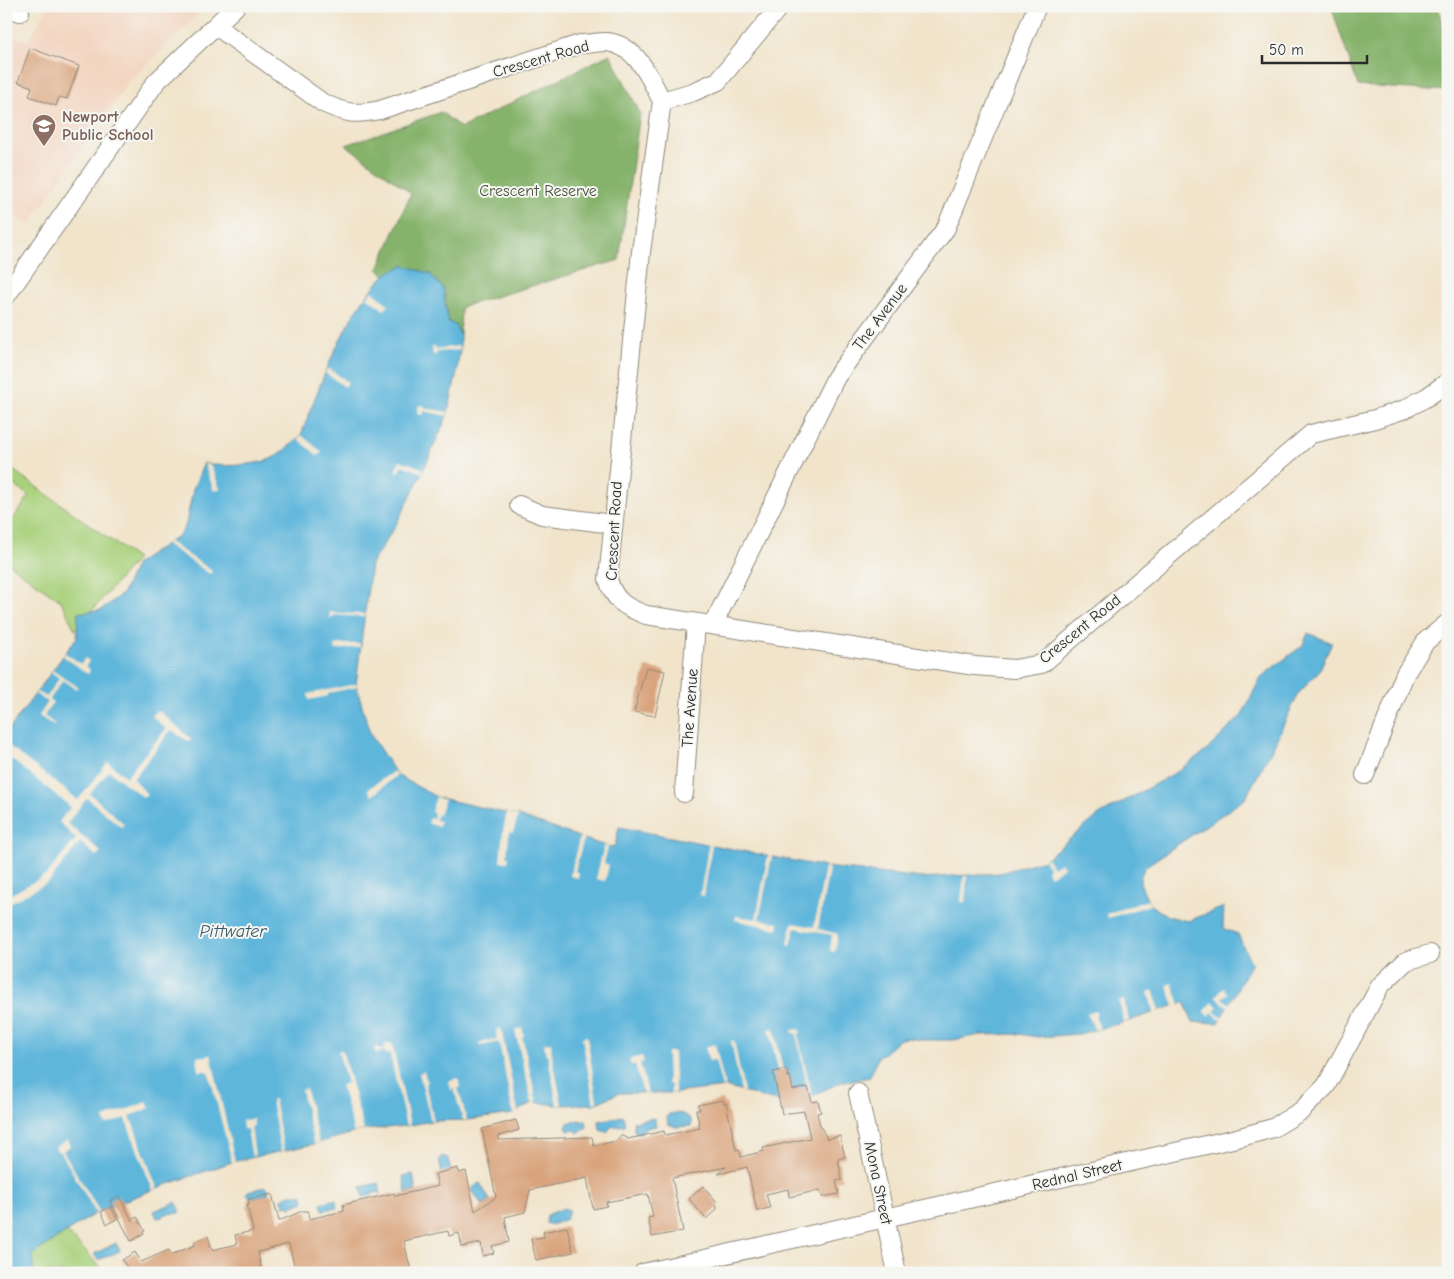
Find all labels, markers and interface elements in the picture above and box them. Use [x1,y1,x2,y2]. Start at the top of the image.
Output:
scale bar [1262,32,1366,64]
street label: Crescent Road [491,37,591,81]
text: 50 m [1269,41,1304,59]
place label: Newport Public School [62,108,153,144]
school or university icon: Newport Public School [31,113,57,147]
park label: Crescent Reserve [479,182,597,200]
street label: The Avenue [849,280,911,354]
street label: Crescent Road [602,481,626,581]
street label: Crescent Road [1036,591,1124,667]
street label: The Avenue [678,668,702,748]
water label: Pittwater [200,921,267,942]
street label: Mona Street [860,1140,896,1227]
street label: Rednal Street [1030,1156,1124,1194]

